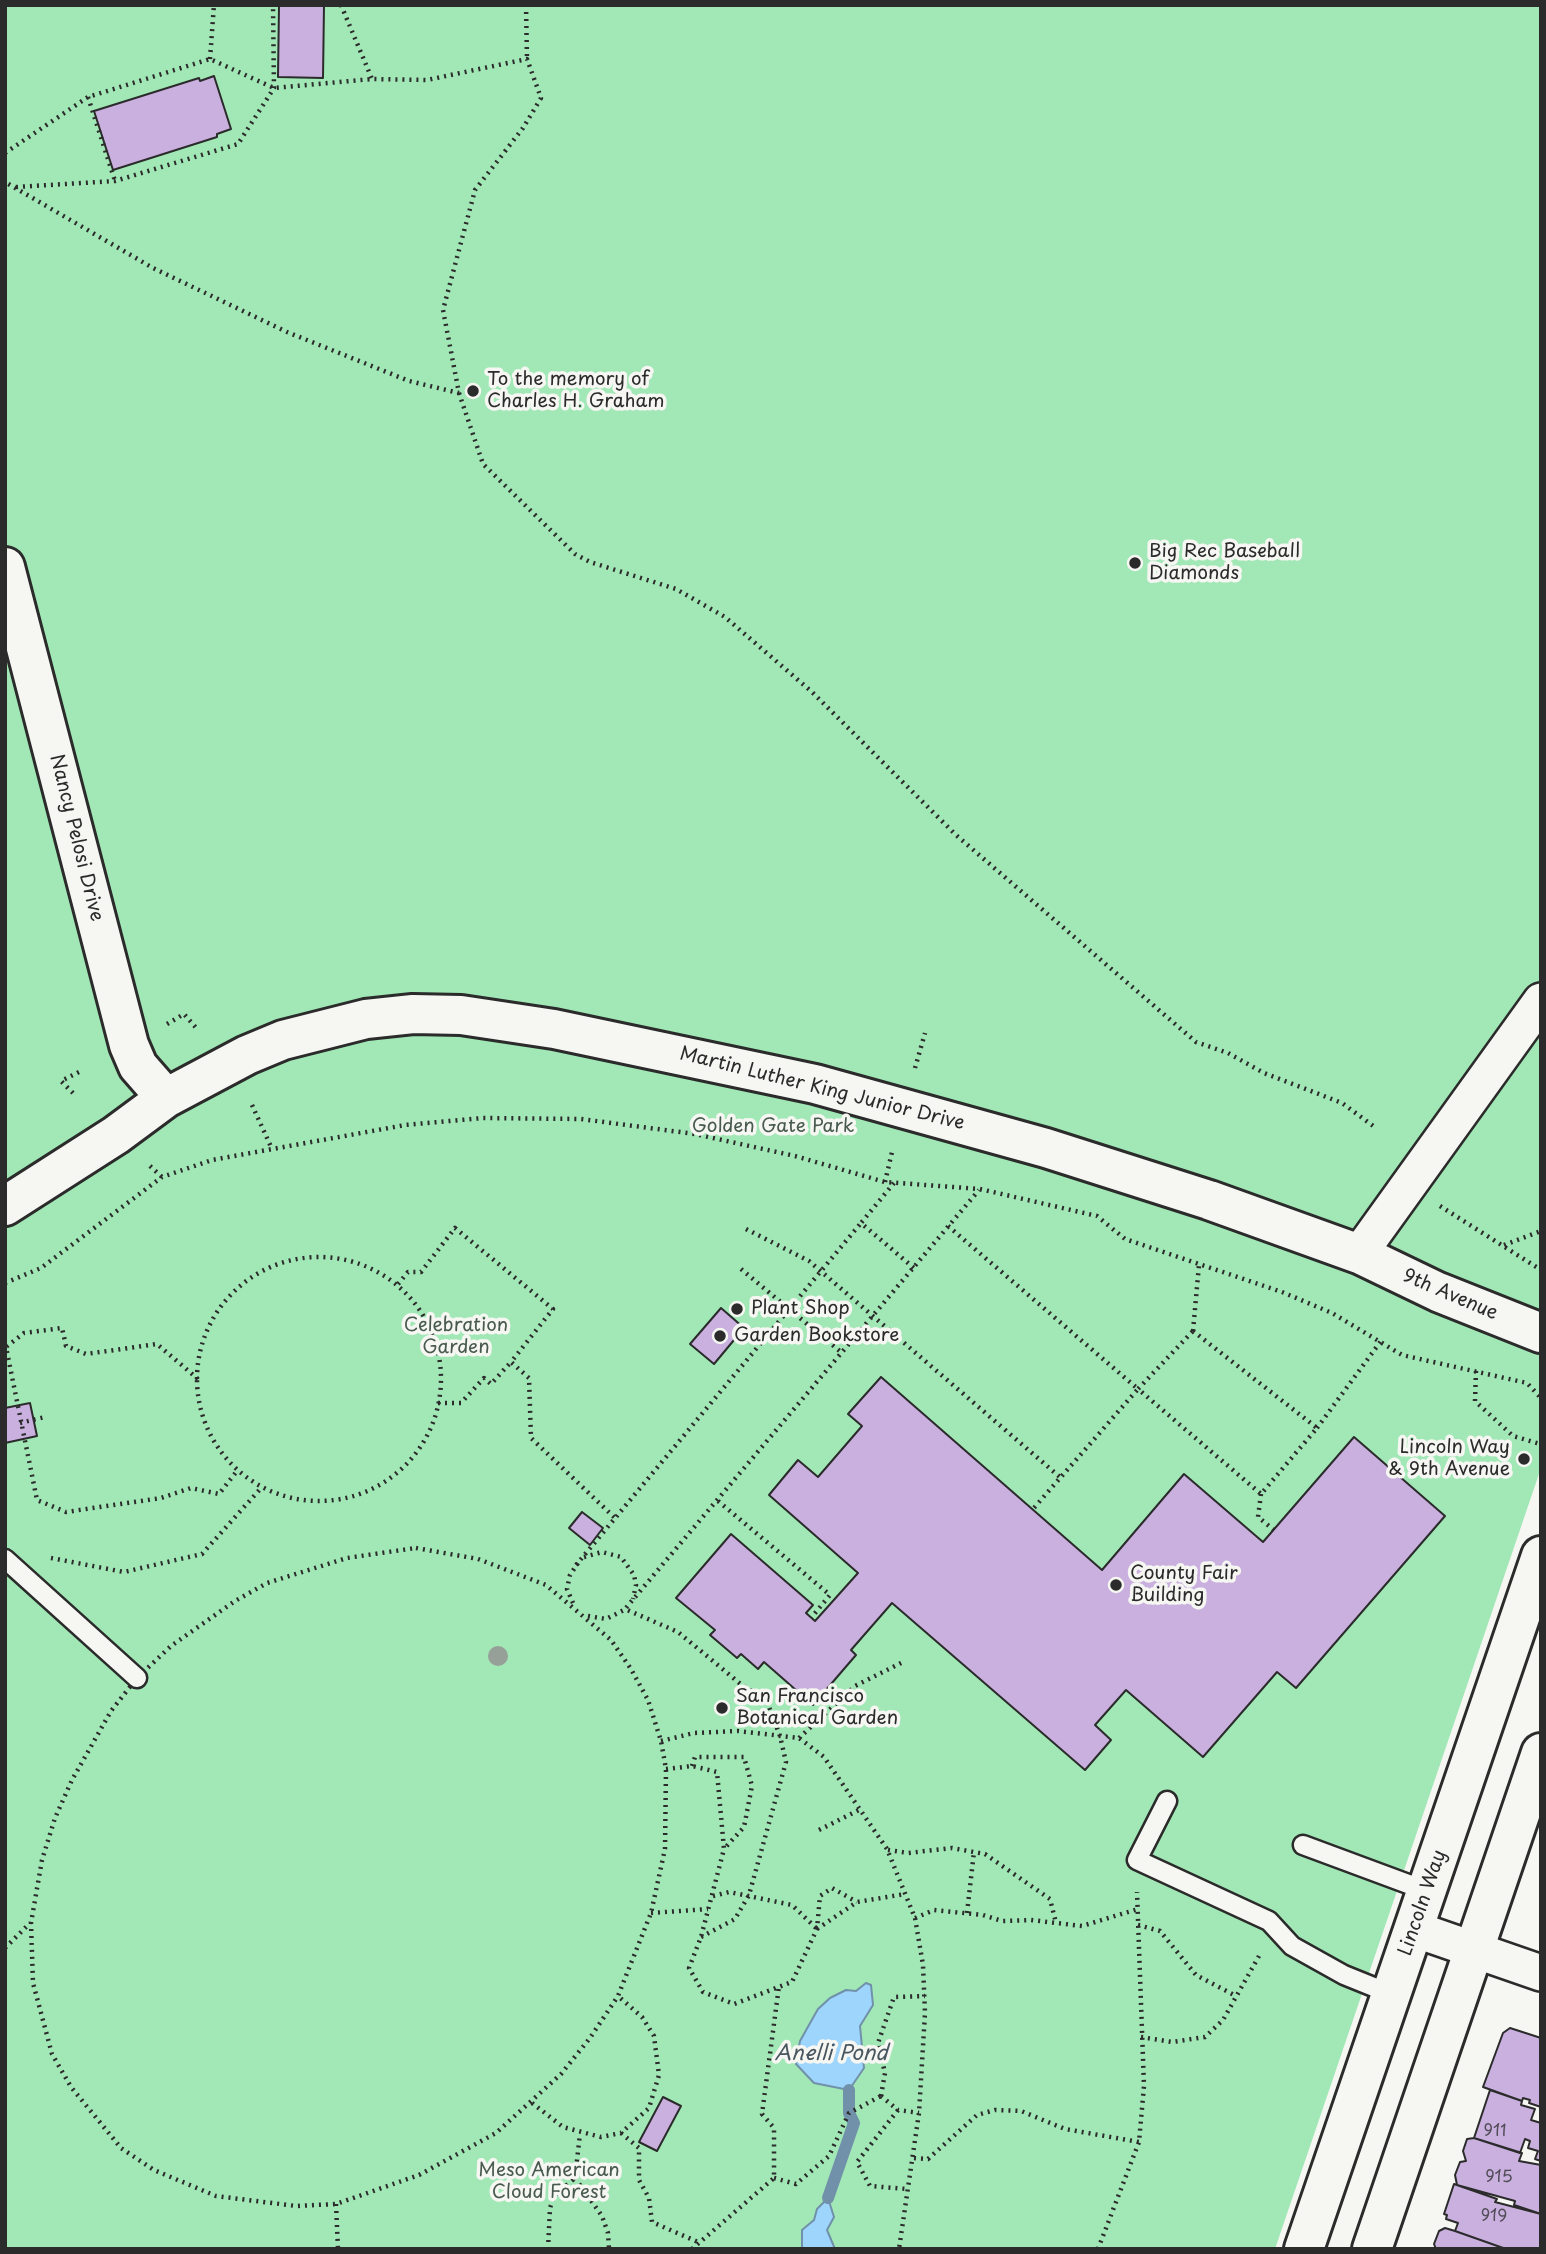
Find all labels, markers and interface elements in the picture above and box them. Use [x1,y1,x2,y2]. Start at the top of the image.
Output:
place label: To the memory of Charles H. Graham [487,369,665,413]
marker: To the memory of Charles H. Graham [465,383,481,399]
place label: Big Rec Baseball Diamonds [1149,541,1300,585]
marker: Big Rec Baseball Diamonds [1127,555,1143,571]
street label: Nancy Pelosi Drive [44,752,108,924]
street label: Martin Luther King Junior Drive [677,1043,967,1135]
park label: Golden Gate Park [692,1116,854,1138]
street label: 9th Avenue [1399,1265,1501,1325]
place label: Plant Shop [751,1298,850,1320]
marker: Plant Shop [729,1301,745,1317]
park label: Celebration Garden [404,1315,508,1359]
place label: Garden Bookstore [734,1325,899,1347]
marker: Garden Bookstore [712,1328,728,1344]
place label: Lincoln Way & 9th Avenue [1388,1437,1510,1481]
marker: Lincoln Way & 9th Avenue [1516,1451,1532,1467]
place label: County Fair Building [1130,1563,1238,1607]
marker: County Fair Building [1108,1577,1124,1593]
place label: San Francisco Botanical Garden [736,1686,898,1730]
marker: San Francisco Botanical Garden [714,1700,730,1716]
street label: Lincoln Way [1394,1847,1452,1959]
water label: Anelli Pond [774,2041,888,2067]
house number: 911 [1484,2122,1506,2142]
park label: Meso American Cloud Forest [478,2160,620,2204]
house number: 915 [1485,2168,1513,2188]
house number: 919 [1481,2207,1507,2227]

